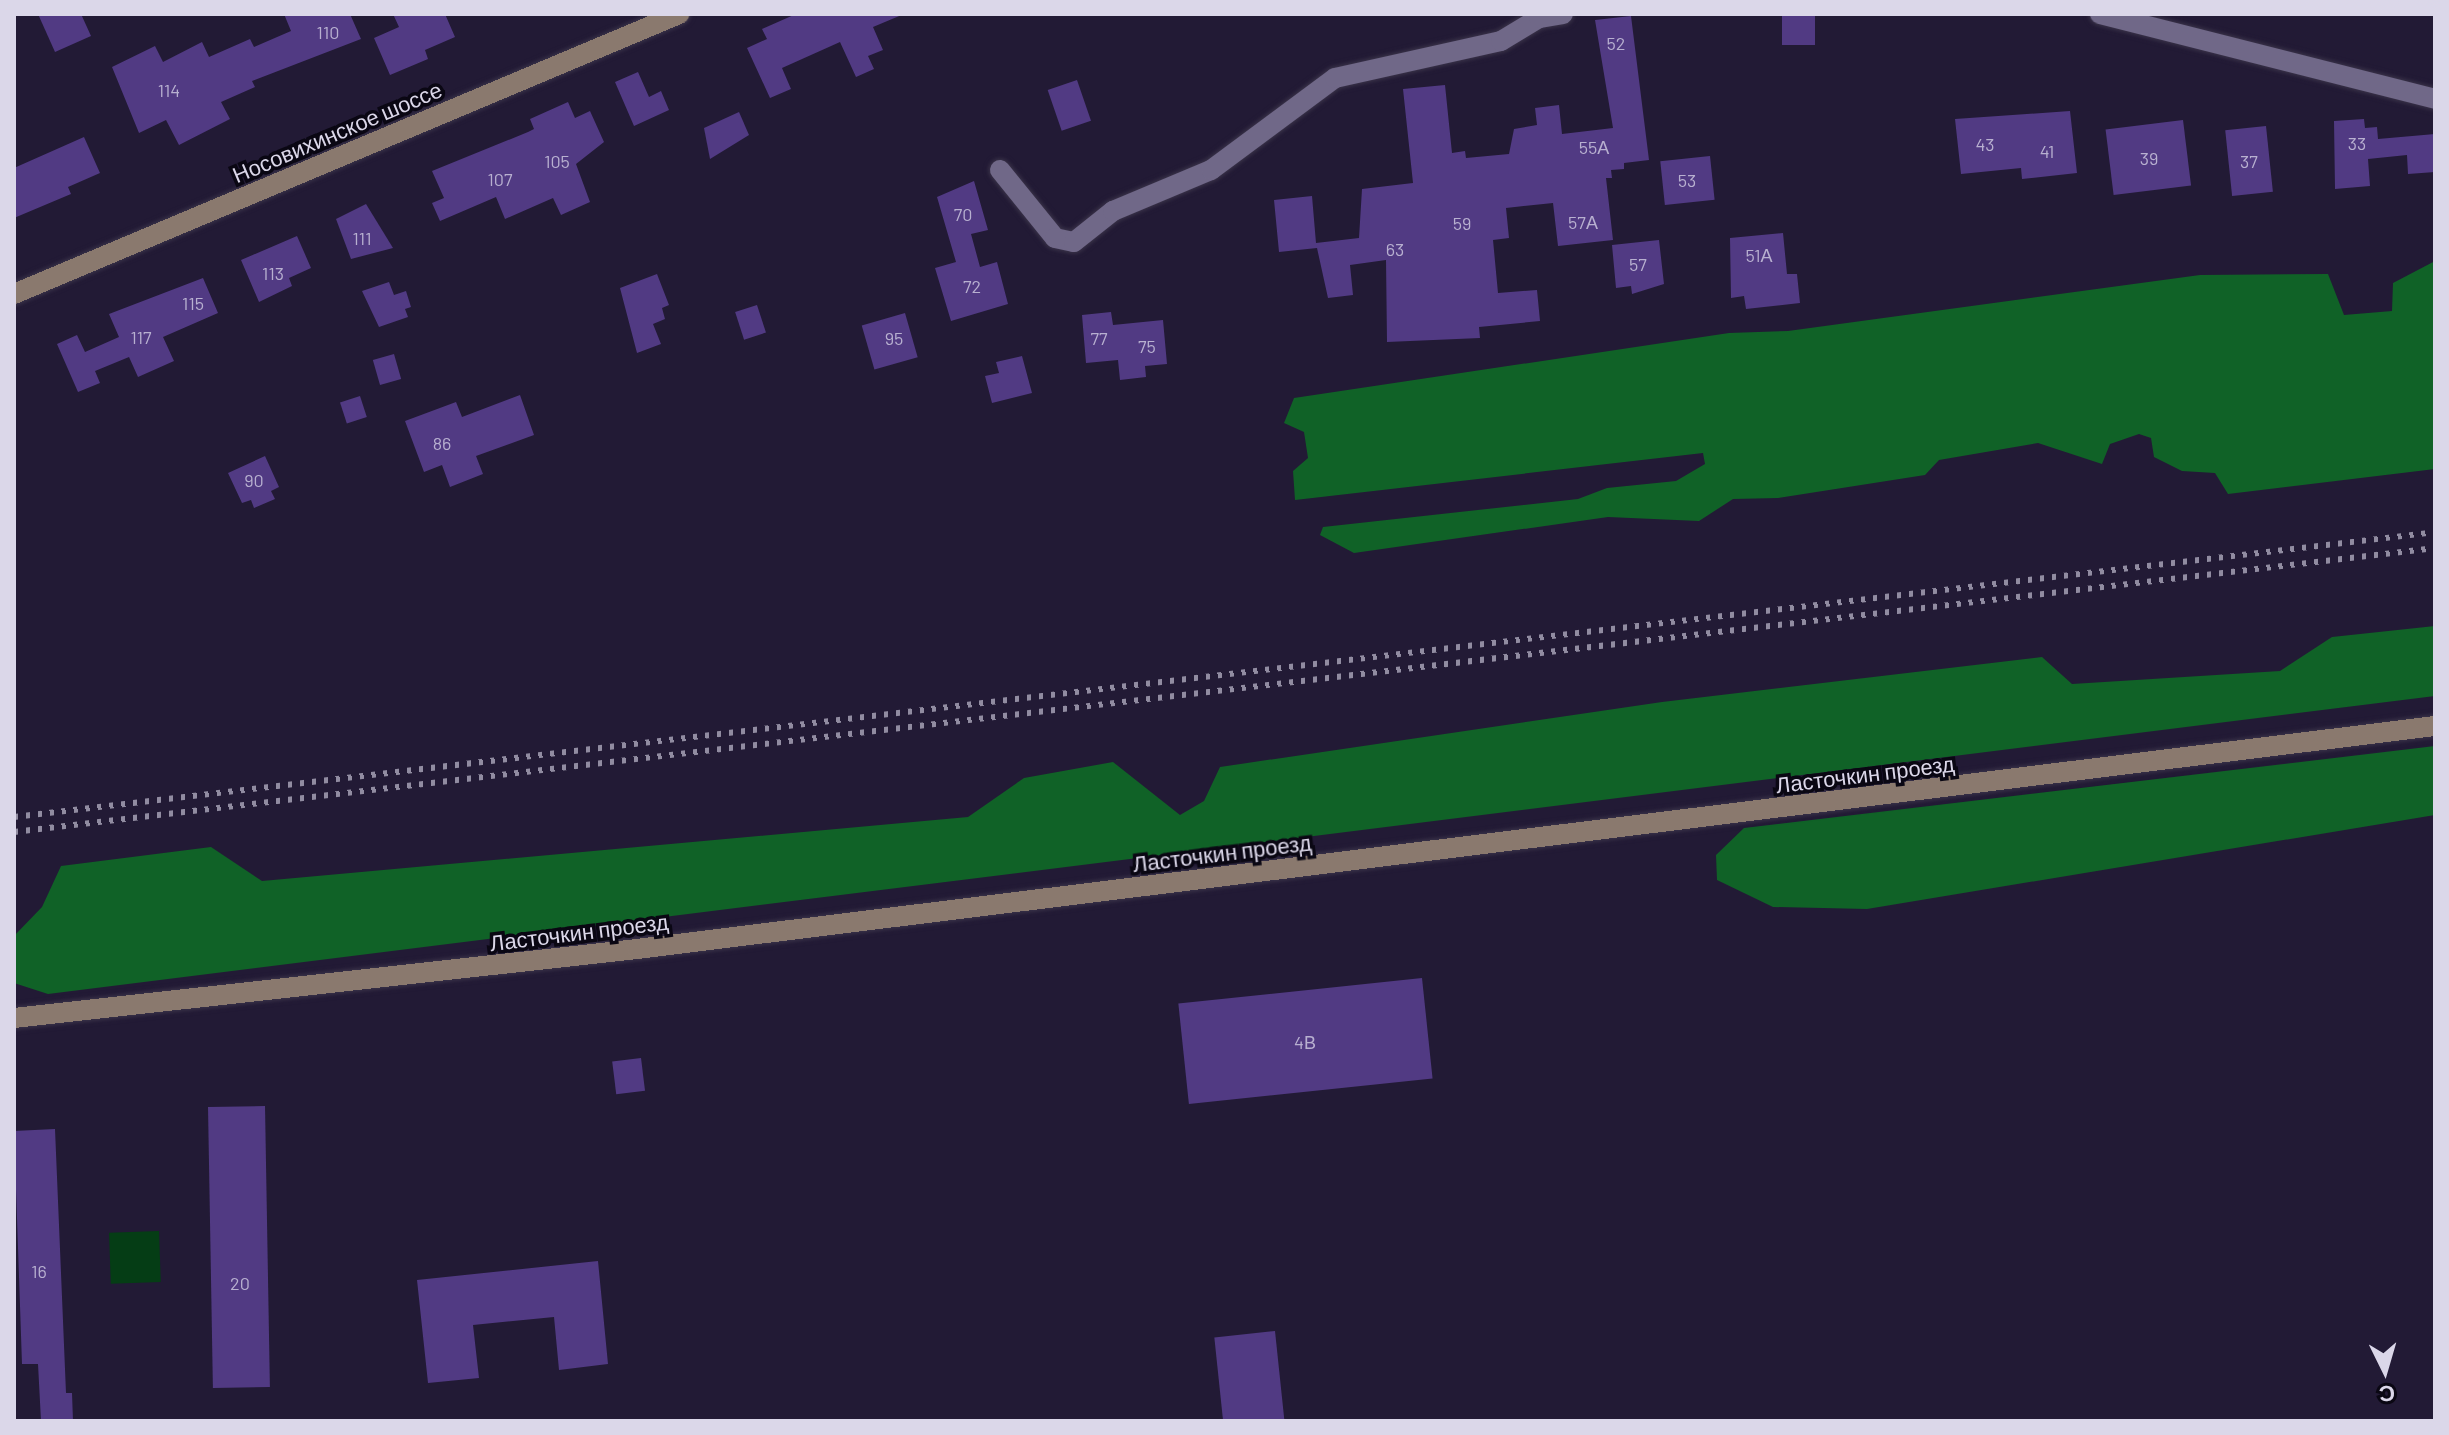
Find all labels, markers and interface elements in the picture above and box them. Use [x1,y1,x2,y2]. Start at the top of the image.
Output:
house number: 110 [317,21,339,43]
house number: 52 [1607,32,1625,54]
street label: Носовихинское шоссе [228,76,446,188]
house number: 114 [158,79,180,101]
house number: 33 [2348,132,2366,154]
house number: 43 [1975,133,1995,155]
house number: 55А [1579,136,1609,158]
house number: 41 [2040,140,2054,162]
house number: 39 [2140,147,2158,169]
house number: 105 [544,150,570,172]
house number: 37 [2240,150,2258,172]
house number: 107 [488,168,512,190]
house number: 53 [1678,169,1696,191]
house number: 70 [954,203,972,225]
house number: 57А [1568,211,1598,233]
house number: 59 [1453,212,1471,234]
house number: 111 [352,227,372,249]
house number: 63 [1386,238,1404,260]
house number: 51А [1745,244,1773,266]
house number: 57 [1629,253,1647,275]
house number: 113 [262,262,284,284]
house number: 72 [963,275,981,297]
house number: 115 [182,292,204,314]
house number: 117 [130,326,152,348]
house number: 95 [885,327,903,349]
house number: 77 [1090,327,1108,349]
house number: 75 [1138,335,1156,357]
house number: 86 [433,432,451,454]
house number: 90 [244,469,264,491]
street label: Ласточкин проезд [1774,750,1956,798]
street label: Ласточкин проезд [1131,829,1313,877]
street label: Ласточкин проезд [488,908,670,956]
house number: 4В [1294,1031,1316,1053]
house number: 16 [31,1260,47,1282]
house number: 20 [230,1272,250,1294]
north arrow [2345,1331,2425,1411]
text: С [2378,1381,2396,1409]

